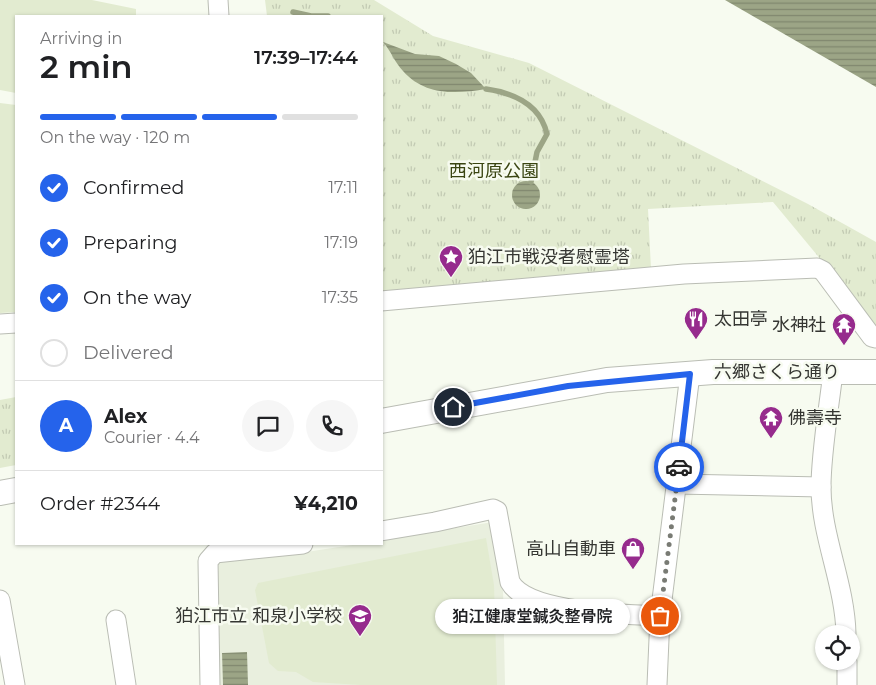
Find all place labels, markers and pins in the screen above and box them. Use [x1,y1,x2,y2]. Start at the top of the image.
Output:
place icon: 狛江市戦没者慰霊塔 [438,244,464,278]
place label: 狛江市戦没者慰霊塔 [468,246,630,268]
restaurant icon: 太田亭 [683,306,709,340]
place label: 太田亭 [714,308,768,330]
temple icon: 水神社 [831,312,857,346]
place label: 水神社 [772,314,826,336]
pin [432,386,474,428]
temple icon: 佛壽寺 [758,405,784,439]
place label: 佛壽寺 [788,407,842,429]
shop icon: 高山自動車 [620,536,646,570]
place label: 高山自動車 [526,538,616,560]
pin [639,595,681,637]
callout: 狛江健康堂鍼灸整骨院 [435,598,630,634]
school or university icon: 狛江市立 和泉小学校 [347,603,373,637]
place label: 狛江市立 和泉小学校 [175,605,342,627]

